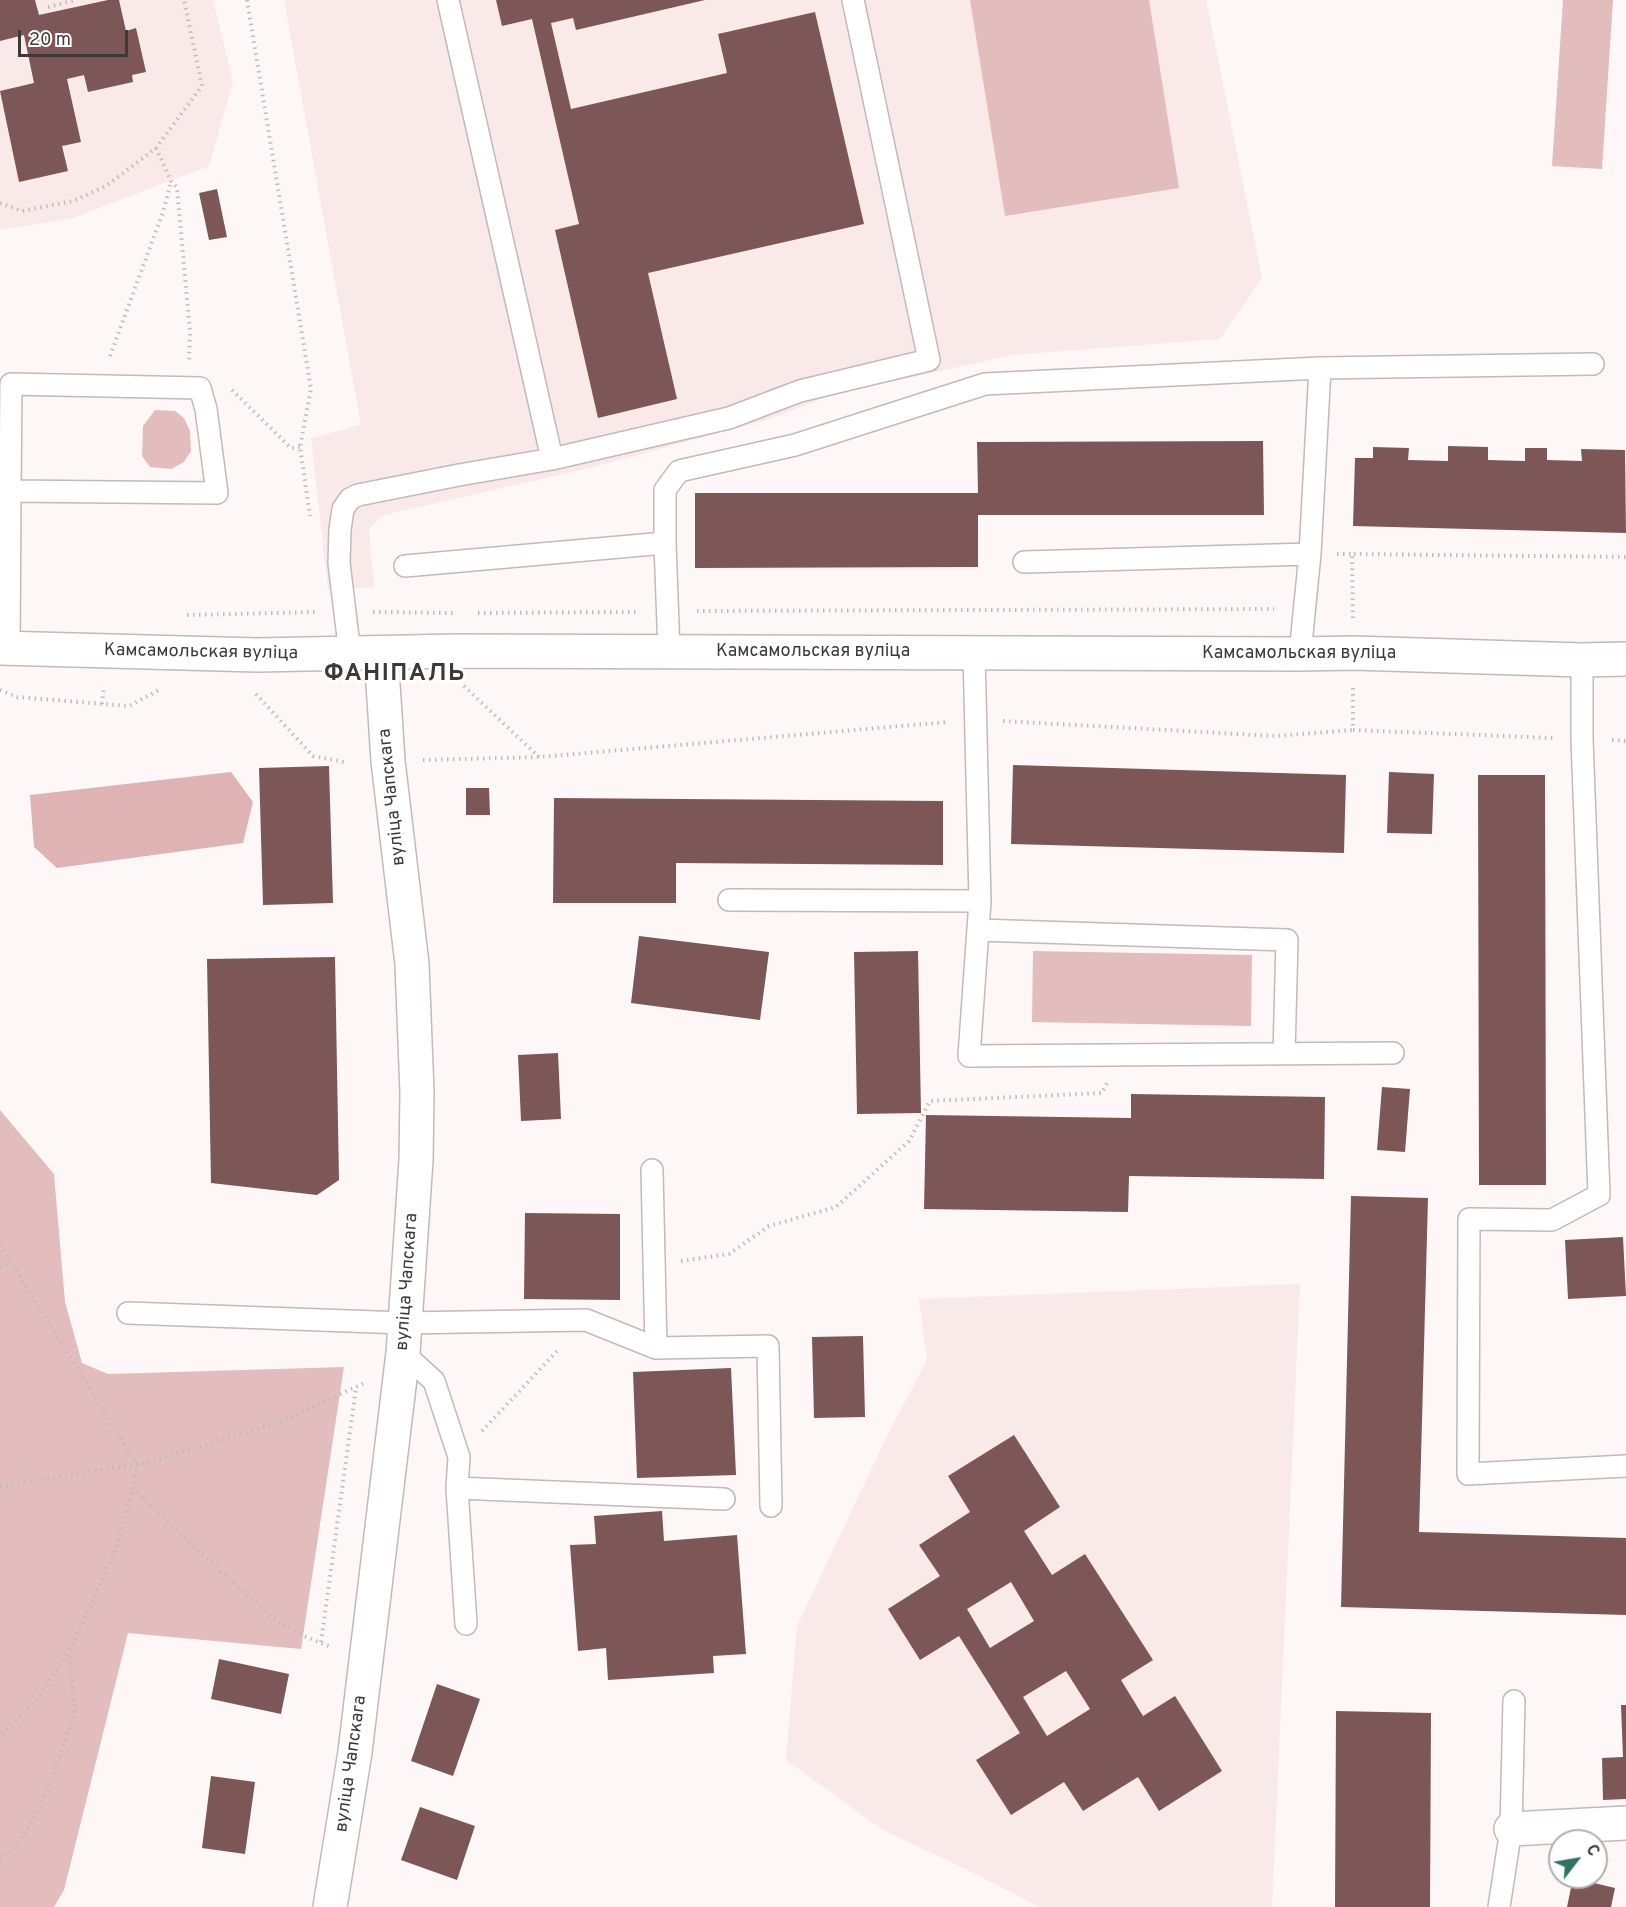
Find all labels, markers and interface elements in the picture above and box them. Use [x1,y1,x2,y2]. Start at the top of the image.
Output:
scale bar [21,18,130,56]
text: 20 m [29,29,71,52]
street label: Камсамольская вуліца [104,641,298,665]
street label: Камсамольская вуліца [716,641,910,663]
street label: Камсамольская вуліца [1202,643,1396,665]
district label: ФАНІПАЛЬ [324,661,466,689]
street label: вуліца Чапскага [375,727,411,867]
street label: вуліца Чапскага [392,1212,424,1352]
street label: вуліца Чапскага [332,1694,372,1834]
north arrow [1548,1829,1608,1889]
text: С [1581,1841,1603,1860]

